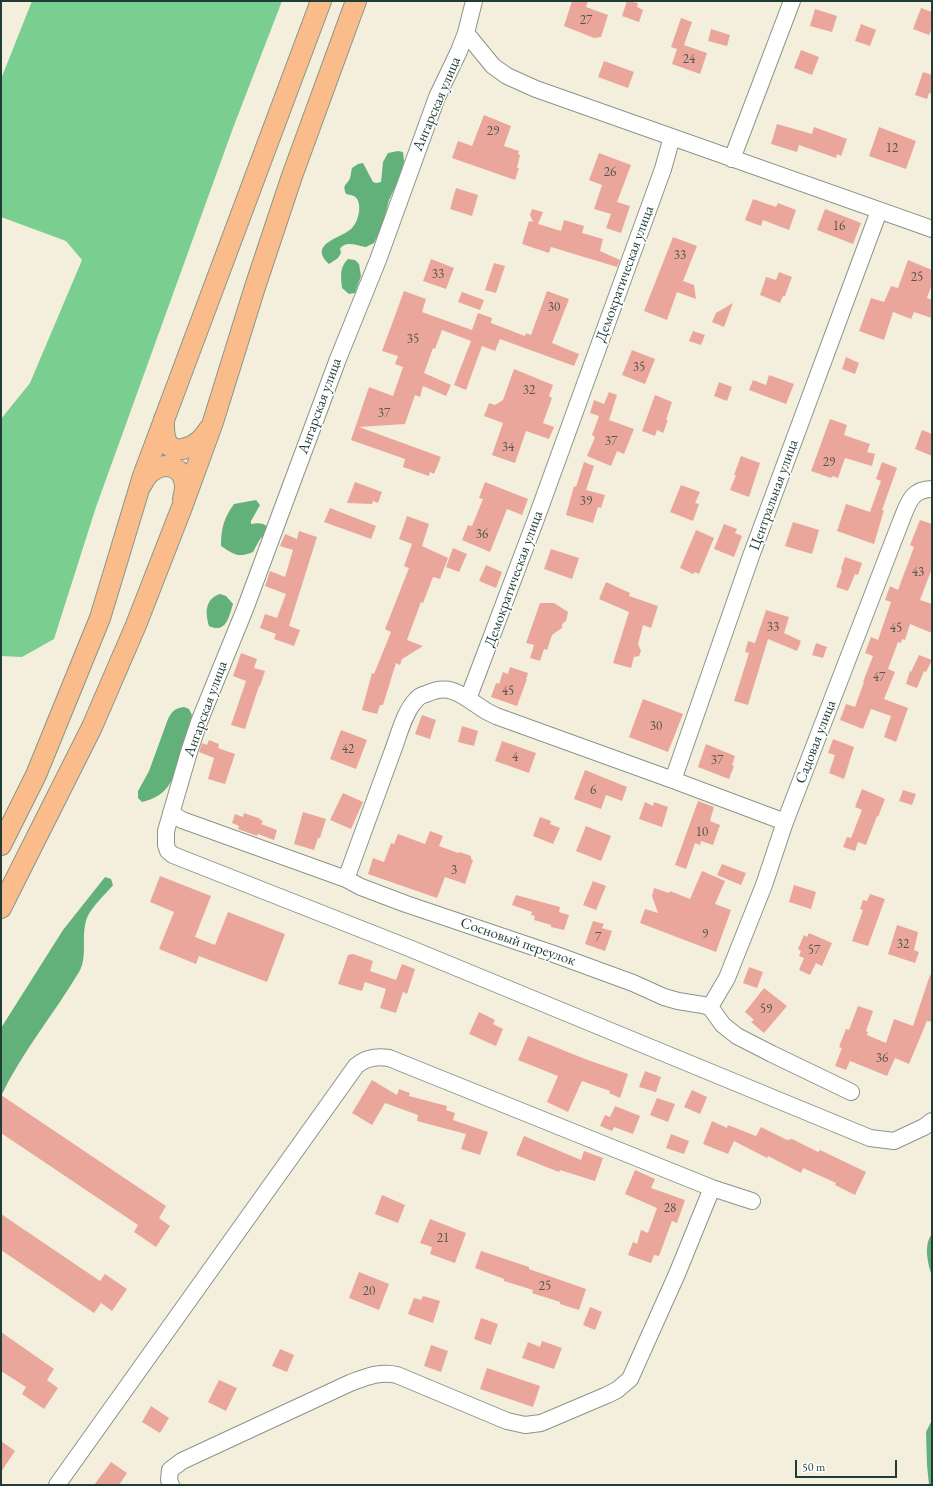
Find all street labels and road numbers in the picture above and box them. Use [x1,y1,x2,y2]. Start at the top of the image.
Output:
street label: Ангарская улица [409,54,465,154]
street label: Демократическая улица [592,203,658,345]
street label: Ангарская улица [294,356,346,456]
street label: Центральная улица [746,437,802,553]
street label: Демократическая улица [481,508,547,650]
street label: Ангарская улица [180,659,232,759]
street label: Садовая улица [792,698,840,786]
street label: Сосновый переулок [458,914,578,970]

